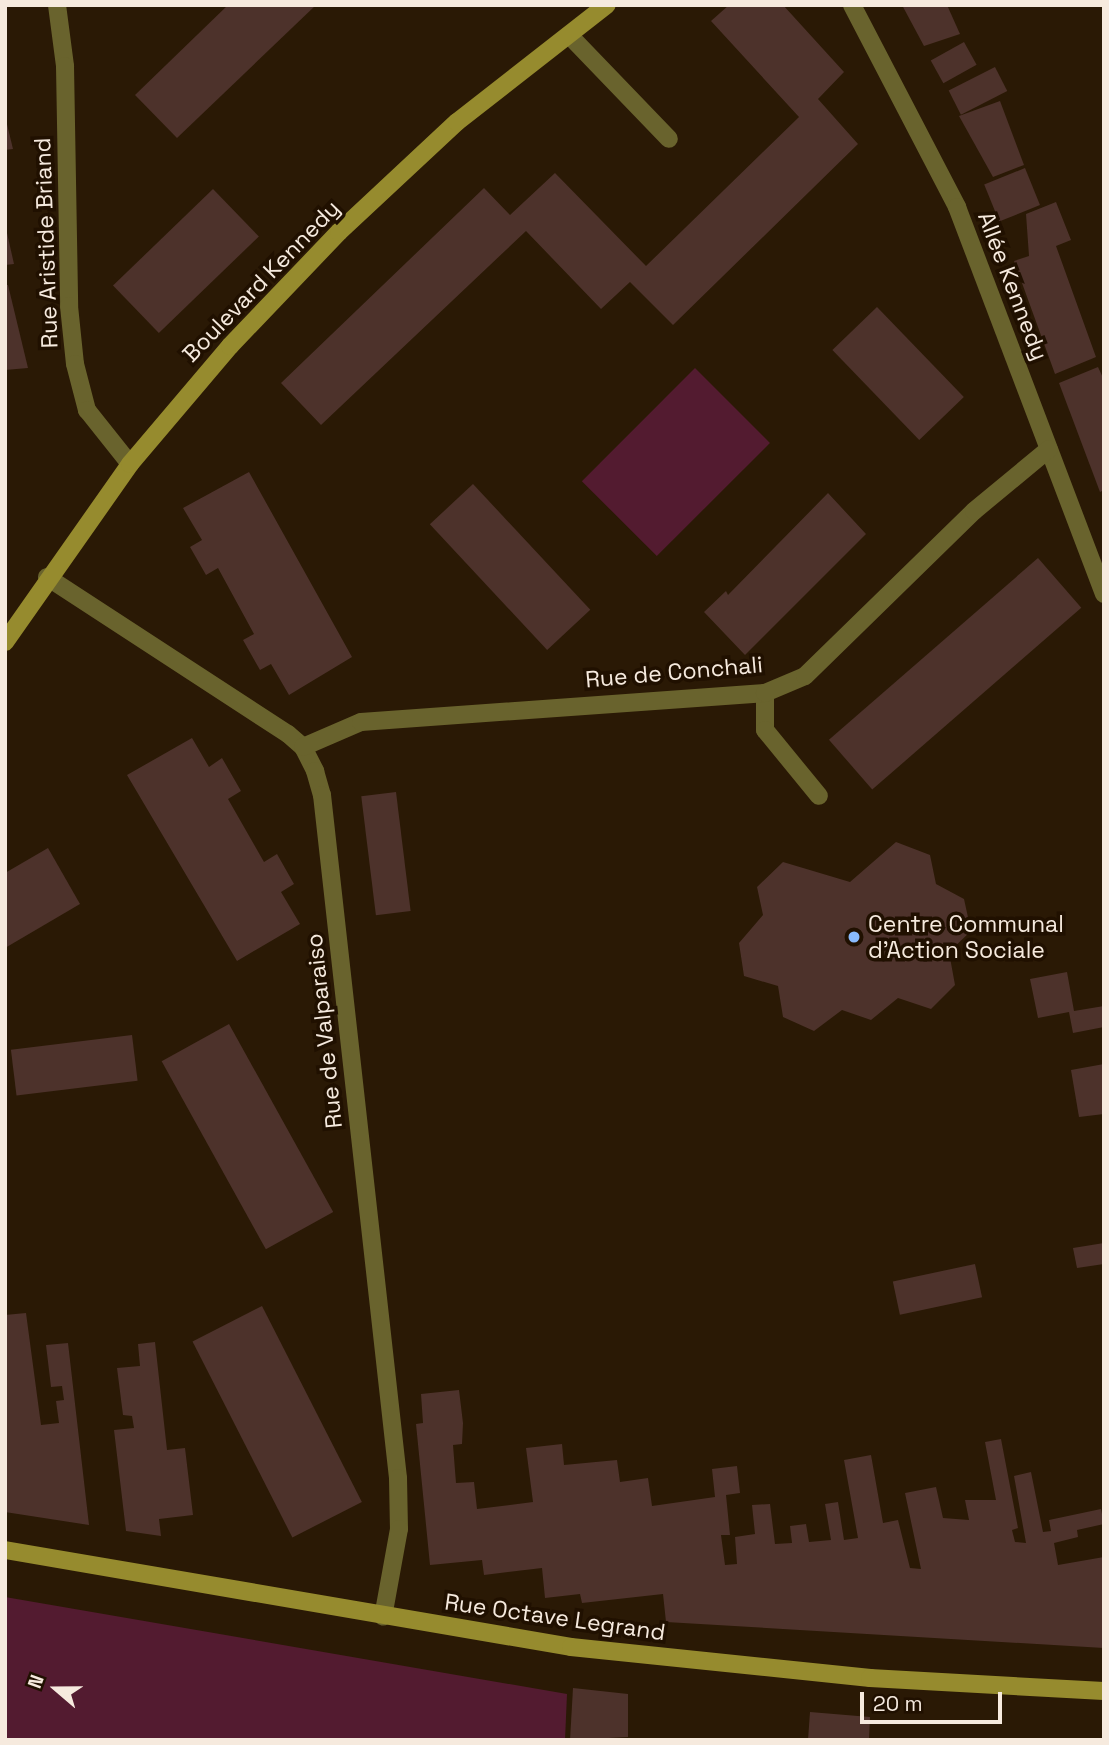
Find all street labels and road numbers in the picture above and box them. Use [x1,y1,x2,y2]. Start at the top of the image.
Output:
street label: Rue Aristide Briand [29,137,63,349]
street label: Boulevard Kennedy [177,194,345,368]
street label: Allée Kennedy [972,208,1054,364]
street label: Rue de Conchali [584,651,764,693]
street label: Rue de Valparaiso [300,932,348,1130]
street label: Rue Octave Legrand [443,1588,667,1646]

